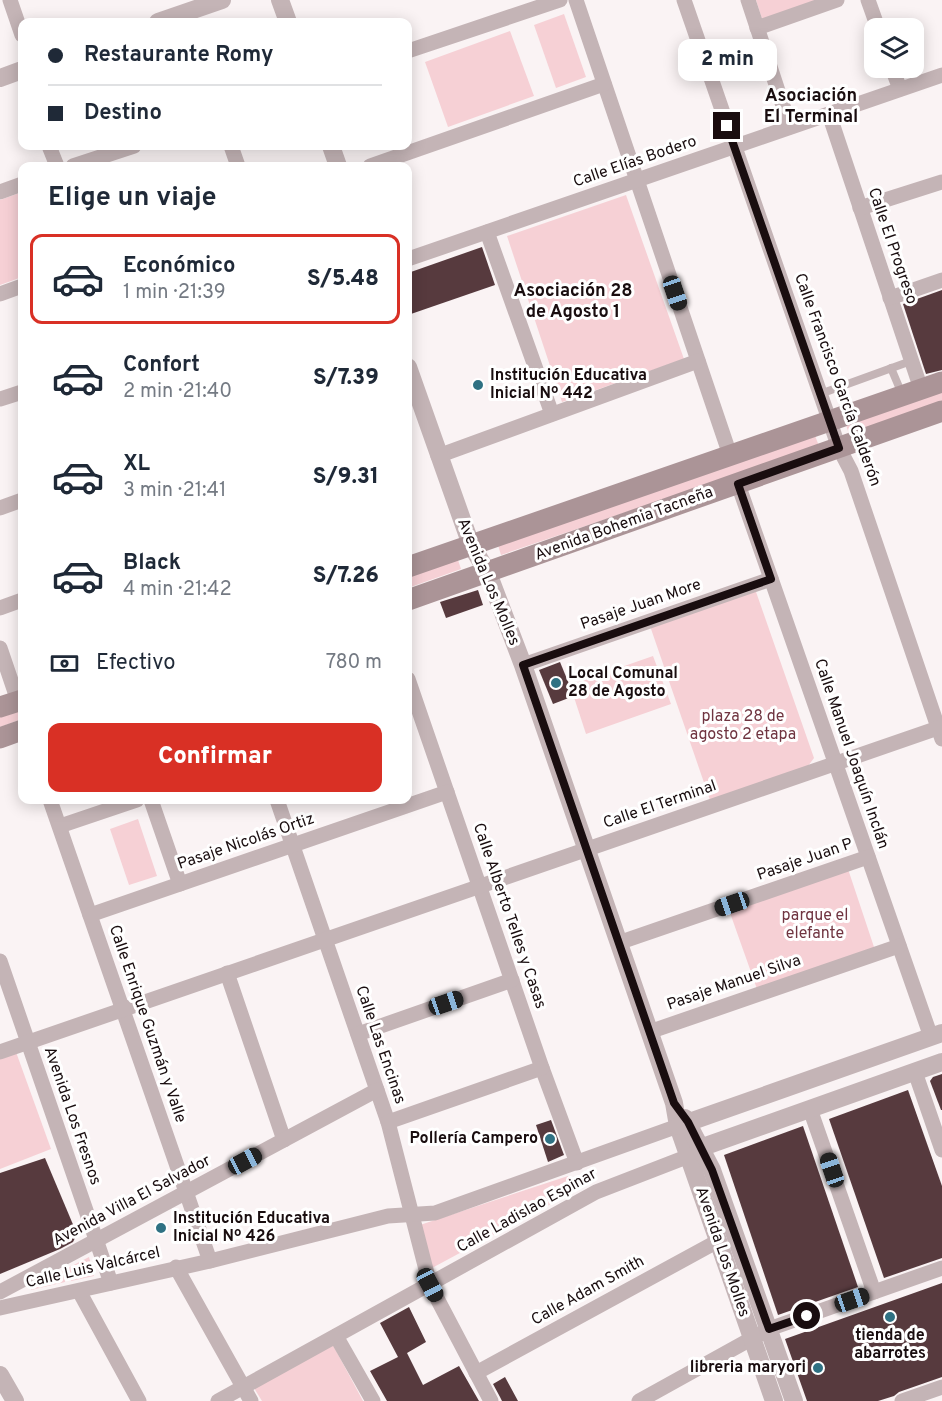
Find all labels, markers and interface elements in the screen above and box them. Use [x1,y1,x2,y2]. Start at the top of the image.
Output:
map controls [864,18,924,78]
button: layers [864,18,924,78]
callout: 2 min [678,39,777,81]
text: Restaurante Romy [84,42,273,69]
text: 2 min [701,47,754,73]
district label: Asociación El Terminal [764,85,858,129]
text: Destino [84,100,162,127]
route end [713,112,740,139]
street label: Calle Elías Bodero [571,131,699,193]
text: Elige un viaje [48,181,217,215]
street label: Calle El Progreso [863,185,921,307]
icon: car [51,252,105,306]
text: Económico [123,253,236,280]
text: S/5.48 [307,266,379,293]
street label: Calle Francisco García Calderón [789,271,885,489]
car [661,273,689,313]
text: 1 min · 21:39 [123,280,226,306]
district label: Asociación 28 de Agosto 1 [513,280,633,324]
icon: car [51,351,105,405]
text: Confort [123,352,200,379]
text: S/7.39 [313,365,379,392]
place label: Institución Educativa Inicial Nº 442 [490,366,647,404]
marker: Institución Educativa Inicial Nº 442 [471,378,485,392]
text: 2 min · 21:40 [123,379,232,405]
icon: car [51,450,105,504]
text: XL [123,451,150,478]
text: S/9.31 [313,464,379,491]
text: 3 min · 21:41 [123,478,227,504]
street label: Avenida Bohemia Tacneña [532,482,716,566]
street label: Avenida Los Molles [452,515,524,649]
icon: car [51,549,105,603]
text: Black [123,550,181,577]
text: S/7.26 [313,563,379,590]
street label: Pasaje Juan More [578,575,704,635]
text: 4 min · 21:42 [123,577,232,603]
icon: cash [48,647,81,680]
text: Efectivo [96,650,176,677]
text: 780 m [326,650,382,676]
street label: Calle Manuel Joaquín Inclán [809,656,893,852]
place label: Local Comunal 28 de Agosto [568,664,678,702]
marker: Local Comunal 28 de Agosto [549,676,563,690]
park label: plaza 28 de agosto 2 etapa [690,707,796,745]
button: Confirmar [48,723,382,792]
street label: Calle El Terminal [601,776,719,834]
street label: Pasaje Nicolás Ortiz [175,809,317,875]
street label: Calle Alberto Telles y Casas [468,820,550,1012]
street label: Pasaje Juan P [754,834,856,886]
car [712,890,752,918]
park label: parque el elefante [782,906,848,944]
street label: Calle Enrique Guzmán y Valle [104,922,190,1126]
street label: Pasaje Manuel Silva [664,951,804,1015]
street label: Calle Las Encinas [350,983,410,1107]
car [426,989,466,1017]
street label: Avenida Los Fresnos [39,1044,105,1188]
place label: Pollería Campero [410,1129,538,1149]
marker: Pollería Campero [543,1132,557,1146]
car [225,1145,265,1177]
car [818,1150,846,1190]
street label: Avenida Villa El Salvador [50,1151,214,1251]
street label: Calle Ladislao Espinar [453,1164,601,1258]
street label: Avenida Los Molles [690,1184,754,1320]
place label: Institución Educativa Inicial Nº 426 [173,1209,330,1247]
marker: Institución Educativa Inicial Nº 426 [154,1221,168,1235]
street label: Calle Luis Valcárcel [24,1243,162,1293]
street label: Calle Adam Smith [528,1252,648,1330]
car [414,1265,446,1305]
car [832,1286,872,1314]
route start [793,1302,820,1329]
marker: tienda de abarrotes [883,1310,897,1324]
place label: tienda de abarrotes [854,1326,926,1364]
place label: libreria maryori [690,1358,806,1378]
marker: libreria maryori [811,1361,825,1375]

